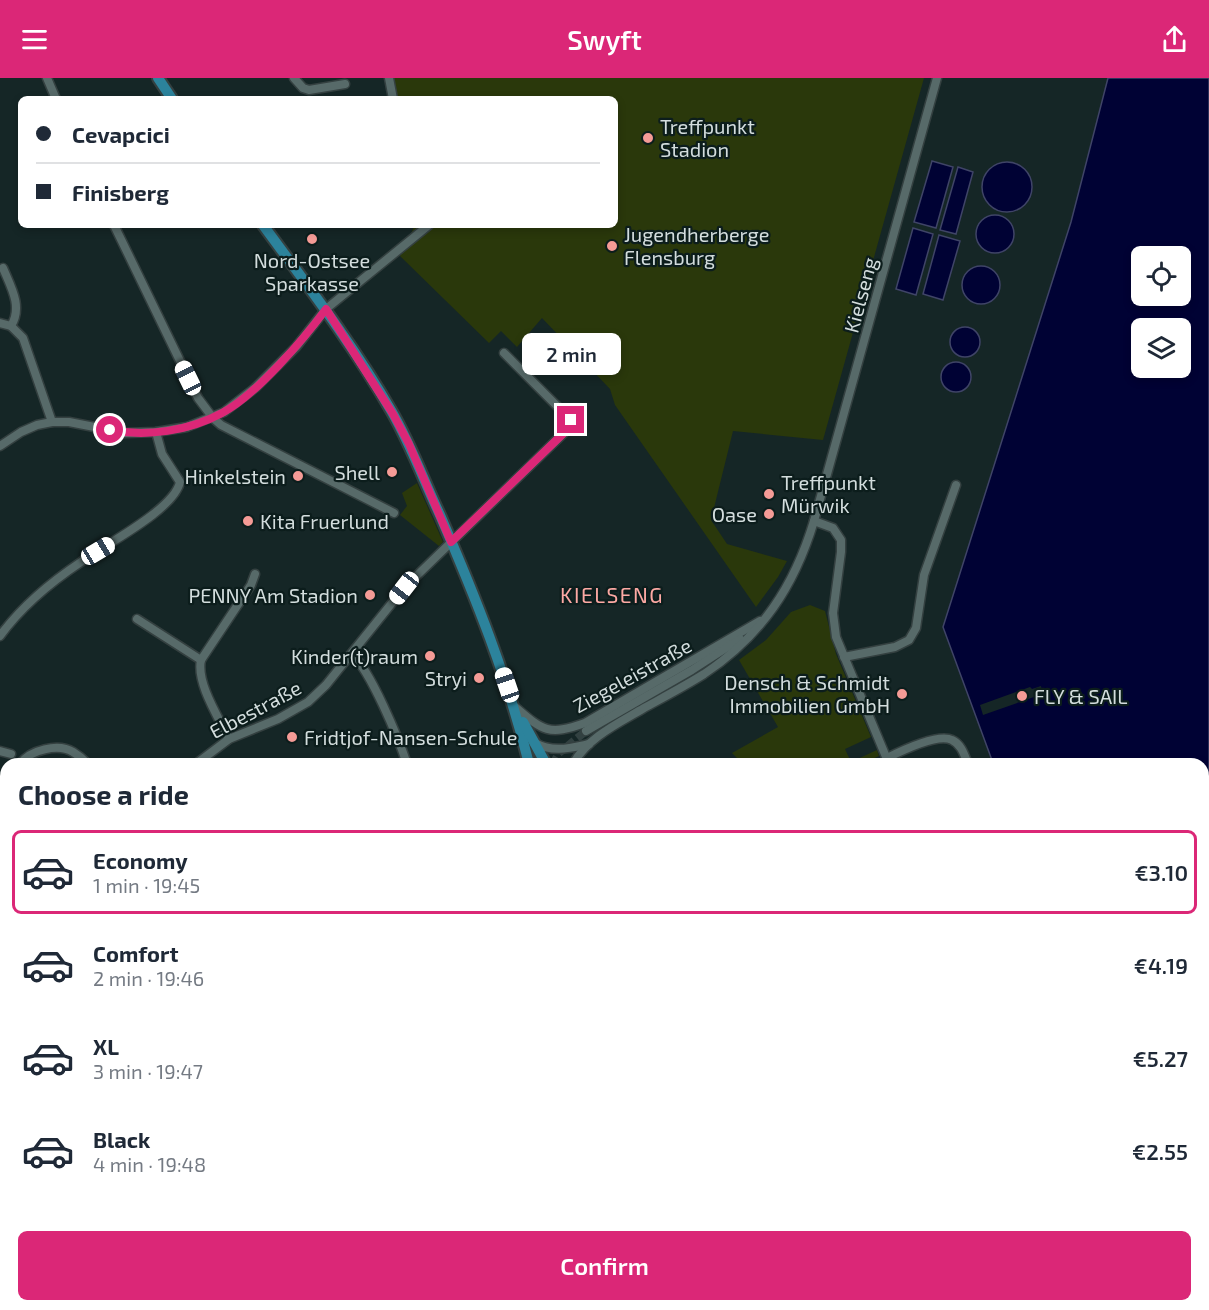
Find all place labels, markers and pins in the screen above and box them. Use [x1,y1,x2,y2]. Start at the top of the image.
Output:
place label: Treffpunkt Stadion [660,114,755,161]
marker: Treffpunkt Stadion [641,131,655,145]
place label: Jugendherberge Flensburg [624,222,769,269]
marker: Nord-Ostsee Sparkasse [305,232,319,246]
marker: Jugendherberge Flensburg [605,239,619,253]
place label: Nord-Ostsee Sparkasse [254,248,370,295]
place label: Shell [335,460,380,484]
place label: Hinkelstein [184,464,286,488]
marker: Shell [385,465,399,479]
marker: Hinkelstein [291,469,305,483]
place label: Treffpunkt Mürwik [781,470,876,517]
marker: Treffpunkt Mürwik [762,487,776,501]
place label: Oase [712,502,757,526]
marker: Oase [762,507,776,521]
place label: Kita Fruerlund [260,509,389,533]
marker: Kita Fruerlund [241,514,255,528]
place label: PENNY Am Stadion [188,583,358,607]
marker: PENNY Am Stadion [363,588,377,602]
place label: Kinder(t)raum [291,644,418,668]
marker: Kinder(t)raum [423,649,437,663]
place label: Stryi [425,666,467,690]
place label: Densch & Schmidt Immobilien GmbH [724,670,890,717]
marker: Stryi [472,671,486,685]
place label: FLY & SAIL [1034,684,1128,708]
marker: Densch & Schmidt Immobilien GmbH [895,687,909,701]
marker: FLY & SAIL [1015,689,1029,703]
place label: Fridtjof-Nansen-Schule [304,725,517,749]
marker: Fridtjof-Nansen-Schule [285,730,299,744]

